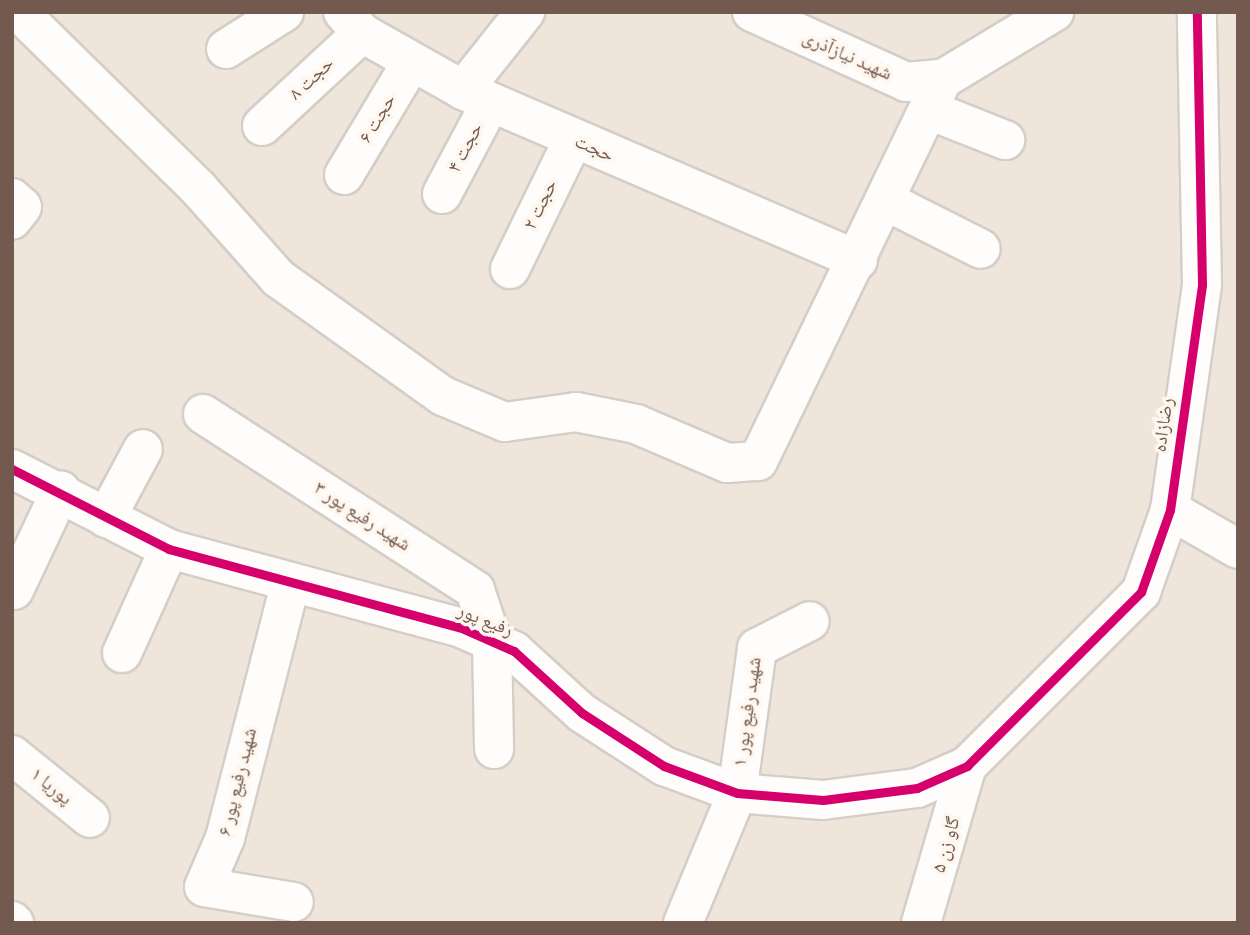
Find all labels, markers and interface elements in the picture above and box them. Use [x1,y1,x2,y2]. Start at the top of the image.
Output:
street label: شهید نیازآذری [799,26,895,86]
street label: حجت ۸ [285,53,339,105]
street label: حجت ۶ [355,90,401,148]
street label: حجت ۴ [443,119,489,177]
street label: حجت [571,130,617,168]
street label: حجت ۲ [519,176,563,234]
street label: رضازاده [1149,396,1179,454]
street label: شهید رفیع پور ۳ [309,477,415,557]
street label: رفیع پور [454,600,516,642]
street label: شهید رفیع پور ۱ [729,656,767,768]
street label: شهید رفیع پور ۶ [214,726,262,838]
street label: پوریا ۱ [26,763,76,811]
street label: گاو زن ۵ [928,814,966,876]

